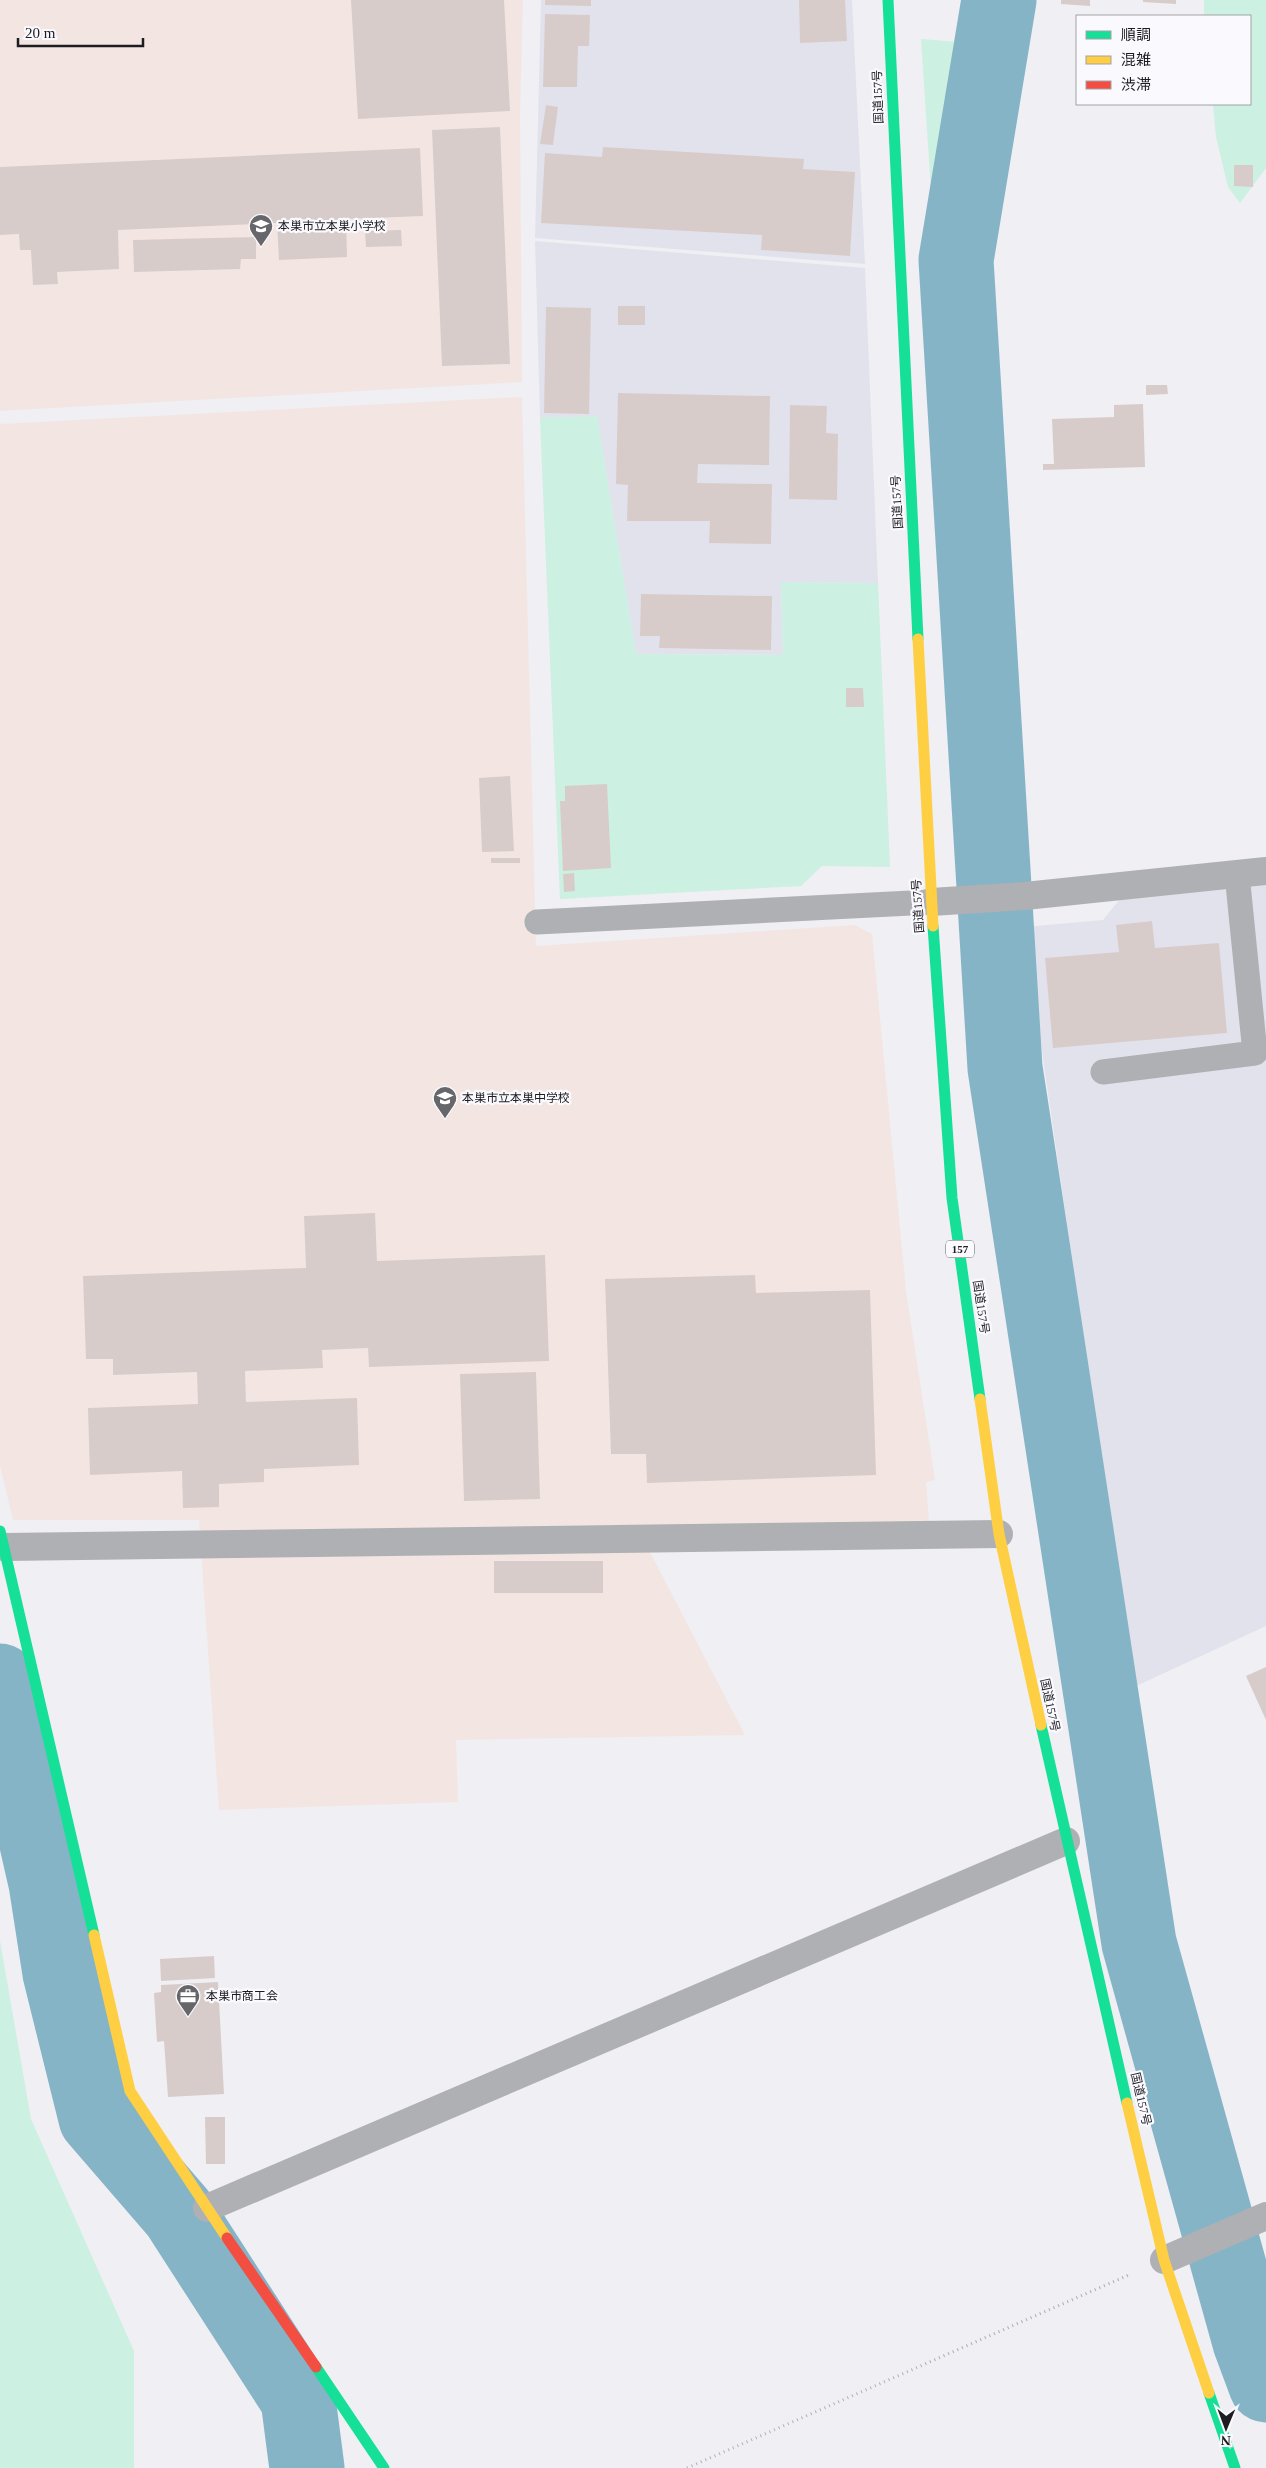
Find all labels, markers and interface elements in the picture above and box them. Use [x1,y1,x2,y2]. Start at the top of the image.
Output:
scale bar [18,15,142,47]
legend [1076,15,1251,105]
text: 20 m [25,25,56,41]
text: 順調 [1121,27,1151,43]
text: 混雑 [1121,52,1151,68]
street label: 国道157号 [870,70,886,124]
text: 渋滞 [1121,77,1151,93]
school or university icon: 本巣市立本巣小学校 [248,213,274,247]
place label: 本巣市立本巣小学校 [278,219,386,233]
street label: 国道157号 [889,475,905,529]
street label: 国道157号 [909,879,927,933]
school or university icon: 本巣市立本巣中学校 [432,1085,458,1119]
place label: 本巣市立本巣中学校 [462,1091,570,1105]
road number: 157 [946,1240,974,1258]
street label: 国道157号 [970,1279,992,1335]
street label: 国道157号 [1038,1677,1062,1733]
office icon: 本巣市商工会 [175,1983,201,2017]
place label: 本巣市商工会 [206,1989,278,2003]
street label: 国道157号 [1128,2071,1154,2127]
north arrow [1201,2403,1251,2453]
text: N [1221,2433,1231,2448]

